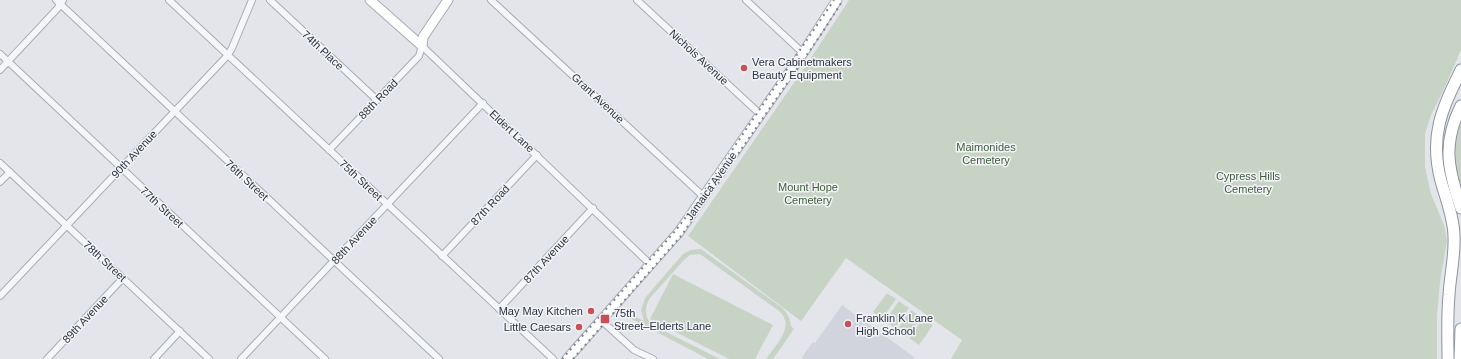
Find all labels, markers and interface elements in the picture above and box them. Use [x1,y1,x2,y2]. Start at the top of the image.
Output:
street label: Nichols Avenue [667,27,731,87]
street label: 74th Place [300,28,346,72]
place label: Vera Cabinetmakers Beauty Equipment [752,56,852,81]
marker: Vera Cabinetmakers Beauty Equipment [739,63,749,73]
street label: Grant Avenue [569,71,627,125]
street label: 88th Road [356,77,400,121]
street label: Eldert Lane [487,107,537,155]
street label: 90th Avenue [109,128,159,180]
park label: Maimonides Cemetery [956,141,1016,166]
street label: Jamaica Avenue [683,150,739,222]
street label: 76th Street [223,157,271,203]
street label: 75th Street [337,157,385,203]
park label: Cypress Hills Cemetery [1216,170,1281,195]
park label: Mount Hope Cemetery [778,181,838,206]
street label: 87th Road [468,182,512,228]
street label: 77th Street [138,184,186,230]
street label: 88th Avenue [329,214,379,266]
street label: 87th Avenue [521,233,571,285]
street label: 78th Street [81,238,129,284]
street label: 89th Avenue [60,293,110,345]
place label: May May Kitchen [499,305,583,317]
marker: May May Kitchen [586,306,596,316]
place label: 75th Street–Elderts Lane [614,307,711,332]
place label: Franklin K Lane High School [856,312,933,337]
marker: 75th Street–Elderts Lane [599,313,611,325]
marker: Franklin K Lane High School [843,319,853,329]
place label: Little Caesars [504,321,571,333]
marker: Little Caesars [574,322,584,332]

